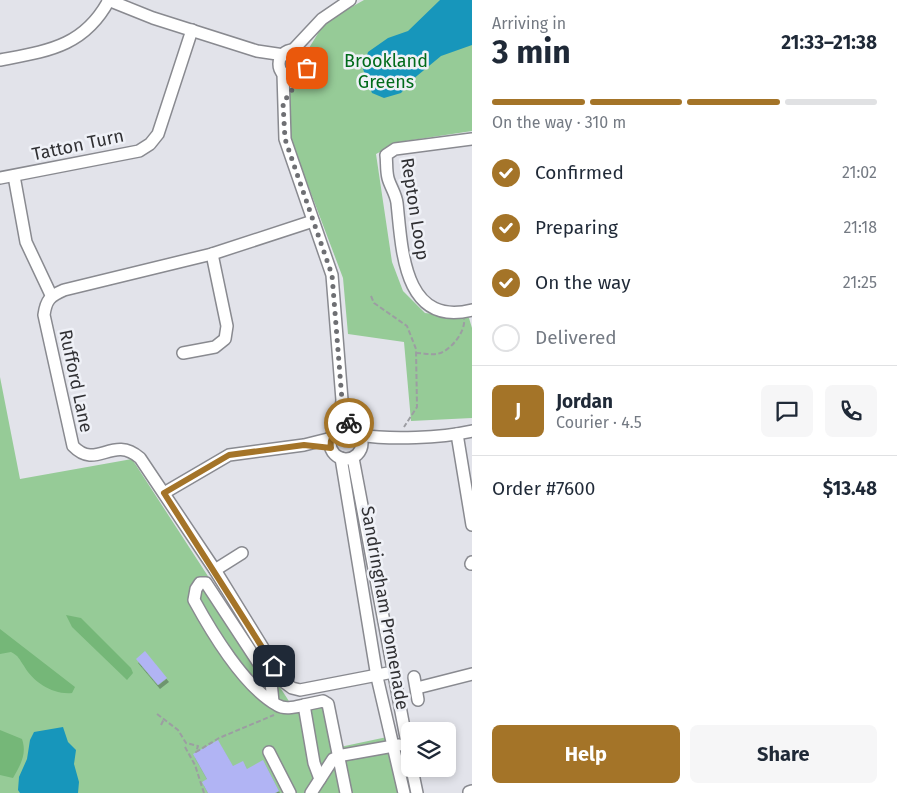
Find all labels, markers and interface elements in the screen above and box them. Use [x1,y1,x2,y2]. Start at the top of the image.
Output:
text: Arriving in [492,14,566,33]
text: 21:33–21:38 [781,31,877,54]
text: 3 min [492,33,571,71]
pin [286,47,328,89]
park label: Brookland Greens [344,50,428,93]
icon: bag [293,54,321,82]
text: On the way · 310 m [492,113,626,132]
street label: Tatton Turn [30,125,126,165]
street label: Repton Loop [396,156,434,262]
icon: check [492,159,520,187]
text: Confirmed [535,161,624,184]
text: 21:02 [842,163,877,182]
icon: check [492,214,520,242]
text: Preparing [535,216,618,239]
text: 21:18 [844,218,877,237]
icon: check [492,269,520,297]
text: On the way [535,271,631,294]
text: 21:25 [843,273,877,292]
text: Delivered [535,326,617,349]
street label: Rufford Lane [54,328,98,434]
button: chat [761,385,813,437]
button: phone [825,385,877,437]
text: Jordan [556,390,613,413]
courier [324,398,374,448]
text: J [515,399,521,422]
icon: bike [335,409,363,437]
text: Courier · 4.5 [556,413,642,432]
text: Order #7600 [492,477,595,500]
text: $13.48 [823,477,877,500]
street label: Sandringham Promenade [356,504,414,712]
pin [253,645,295,687]
icon: home [260,652,288,680]
map controls [401,722,456,777]
button: layers [401,722,456,777]
button: Help [492,725,680,783]
button: Share [690,725,877,783]

